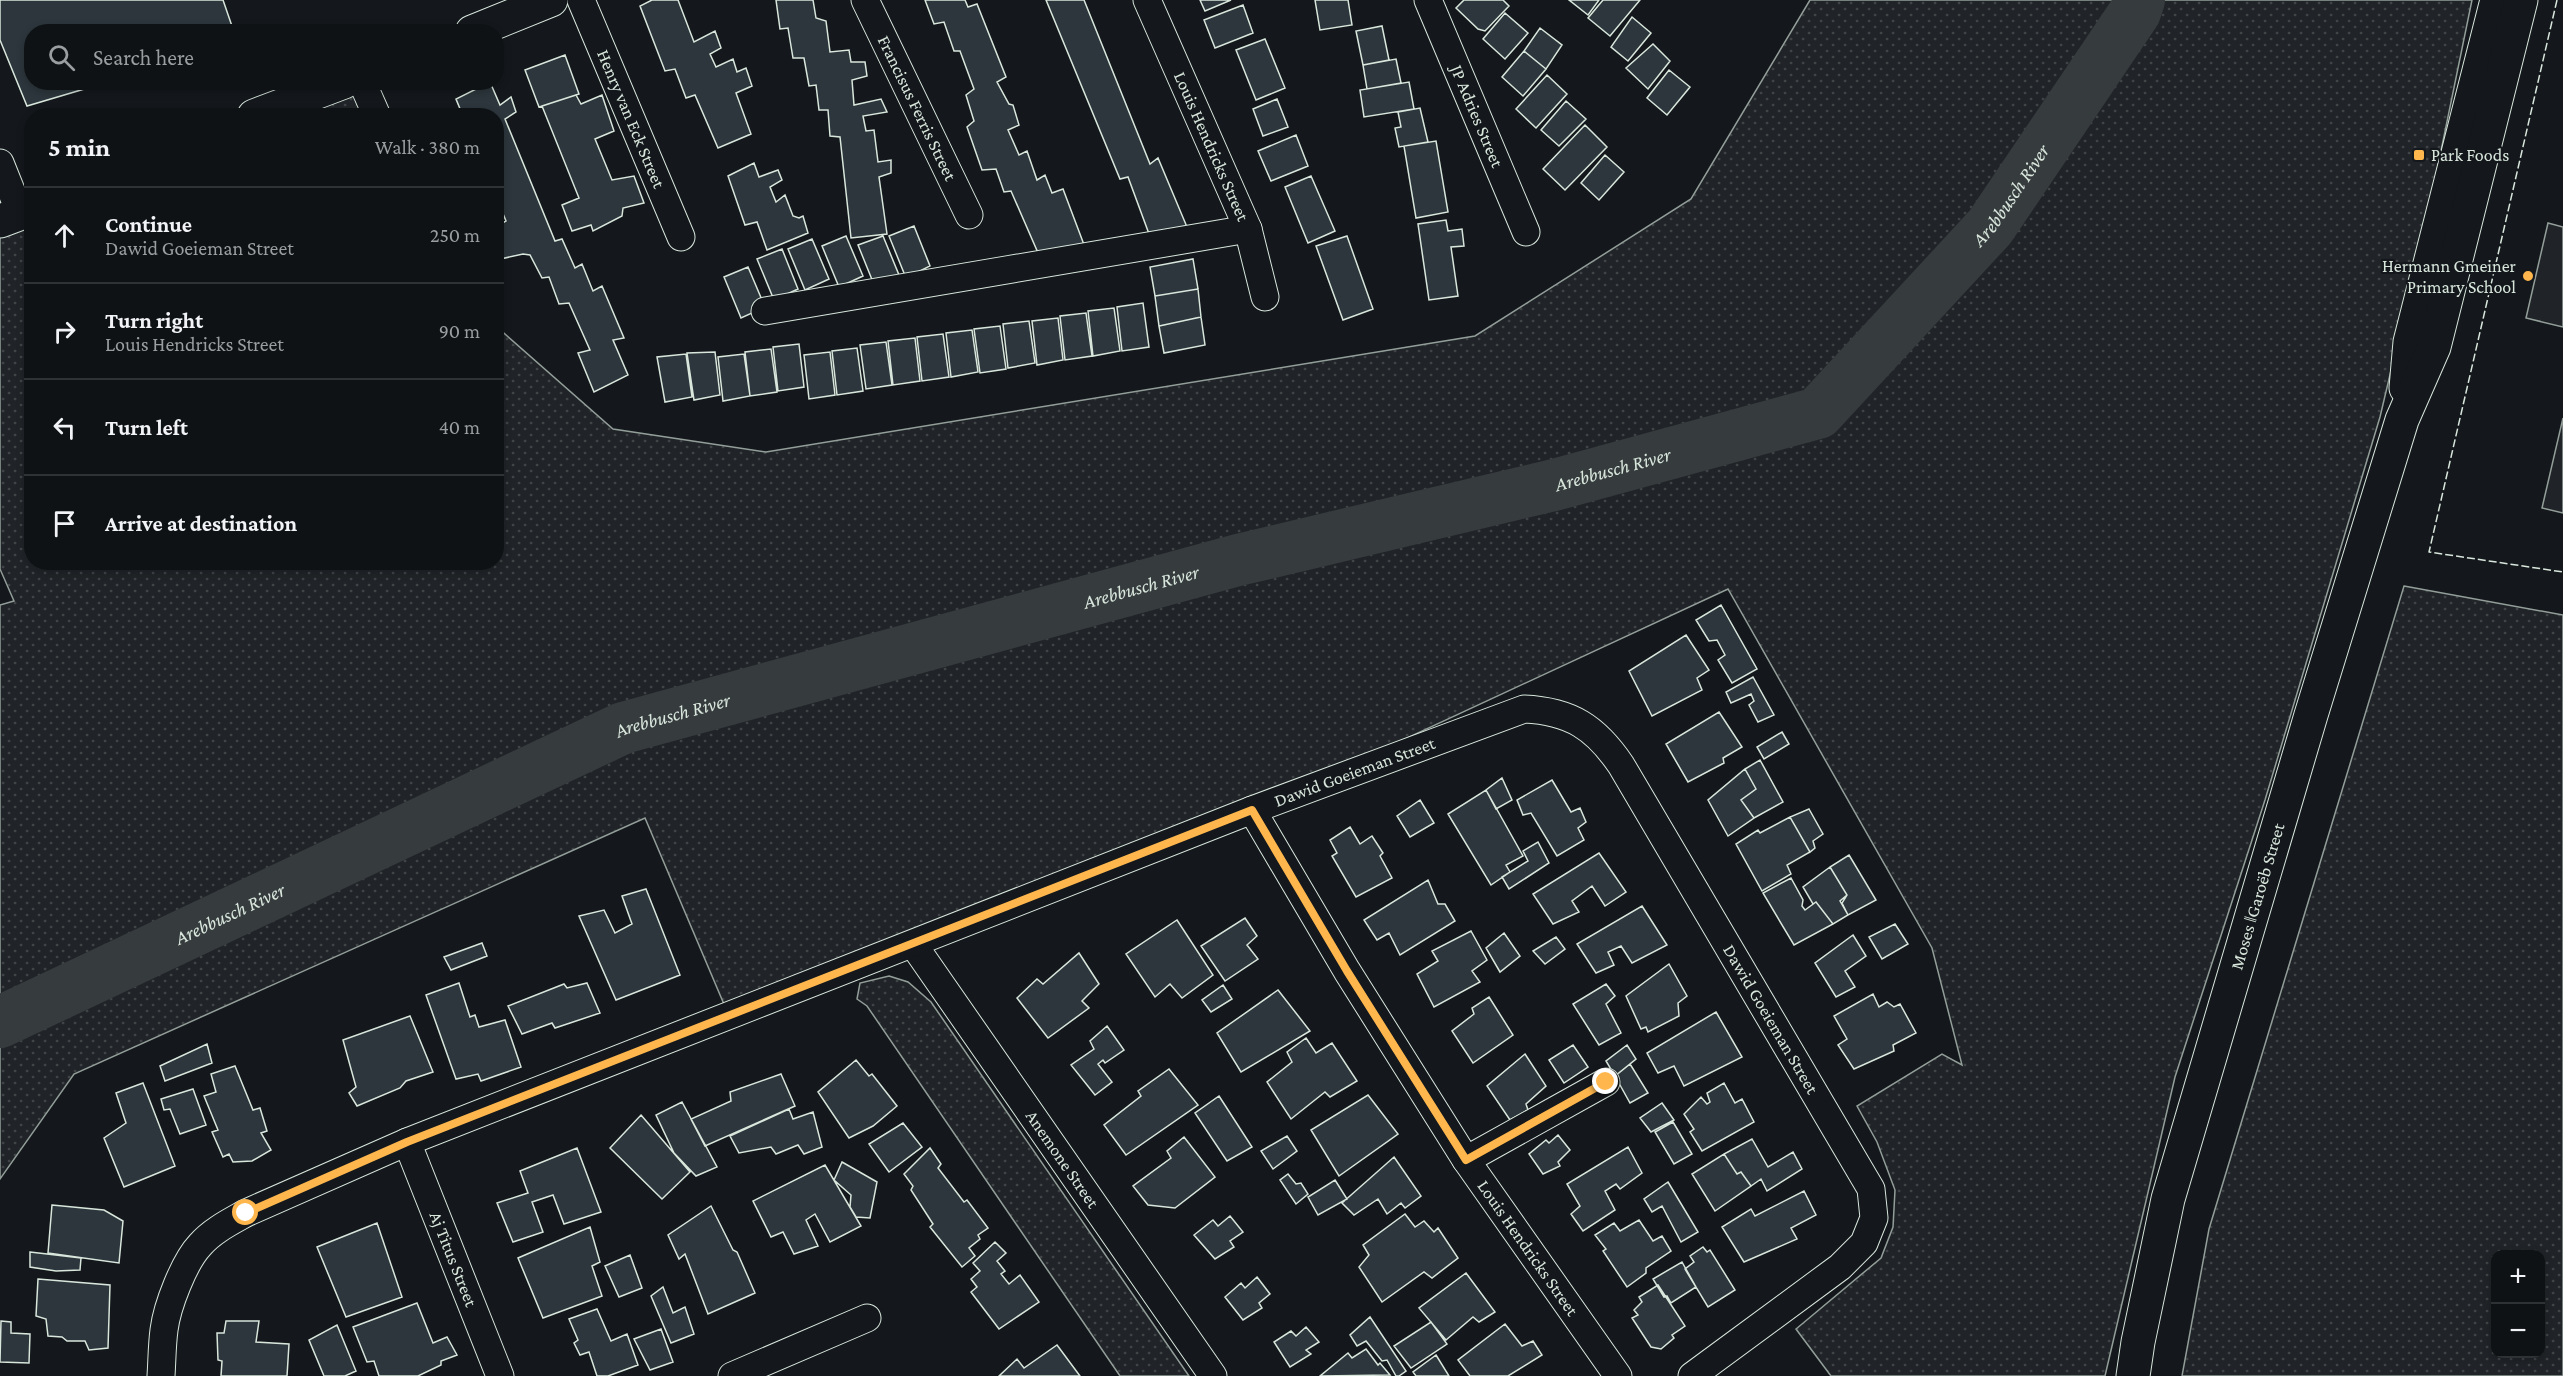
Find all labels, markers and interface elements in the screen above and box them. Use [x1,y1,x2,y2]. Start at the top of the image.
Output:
search box [24,24,504,90]
street label: Francisus Ferris Street [874,32,961,185]
icon: search [45,41,78,74]
text: Search here [93,45,194,70]
street label: Henry van Eck Street [593,47,670,192]
street label: JP Adries Street [1446,60,1508,171]
street label: Louis Hendricks Street [1170,69,1254,225]
text: 5 min [48,133,110,162]
text: Walk · 380 m [375,136,480,158]
water label: Arebbusch River [1967,139,2054,251]
place label: Park Foods [2431,145,2509,165]
marker: Park Foods [2412,148,2426,162]
text: Continue [105,212,192,237]
icon: ahead [48,219,81,252]
text: 250 m [430,224,480,246]
text: Dawid Goeieman Street [105,237,294,259]
place label: Hermann Gmeiner Primary School [2382,256,2517,297]
marker: Hermann Gmeiner Primary School [2521,269,2535,283]
text: Turn right [105,308,203,333]
icon: right [48,315,81,348]
text: 90 m [439,320,480,342]
text: Louis Hendricks Street [105,333,284,355]
icon: left [48,411,81,444]
text: Turn left [105,415,188,440]
text: 40 m [439,416,480,438]
water label: Arebbusch River [1551,442,1674,496]
icon: arrive [48,507,81,540]
text: Arrive at destination [105,511,297,536]
water label: Arebbusch River [1080,560,1202,613]
water label: Arebbusch River [610,688,734,742]
street label: Dawid Goeieman Street [1271,733,1439,811]
street label: Moses ǁGaroëb Street [2226,820,2289,972]
water label: Arebbusch River [170,878,289,949]
street label: Dawid Goeieman Street [1719,941,1823,1098]
route end [1592,1068,1618,1094]
street label: Anemone Street [1022,1107,1104,1213]
street label: Louis Hendricks Street [1473,1176,1583,1321]
route start [232,1199,258,1225]
street label: Aj Titus Street [426,1209,482,1311]
map controls [2491,1250,2545,1358]
button: + [2491,1250,2545,1304]
button: − [2491,1304,2545,1358]

